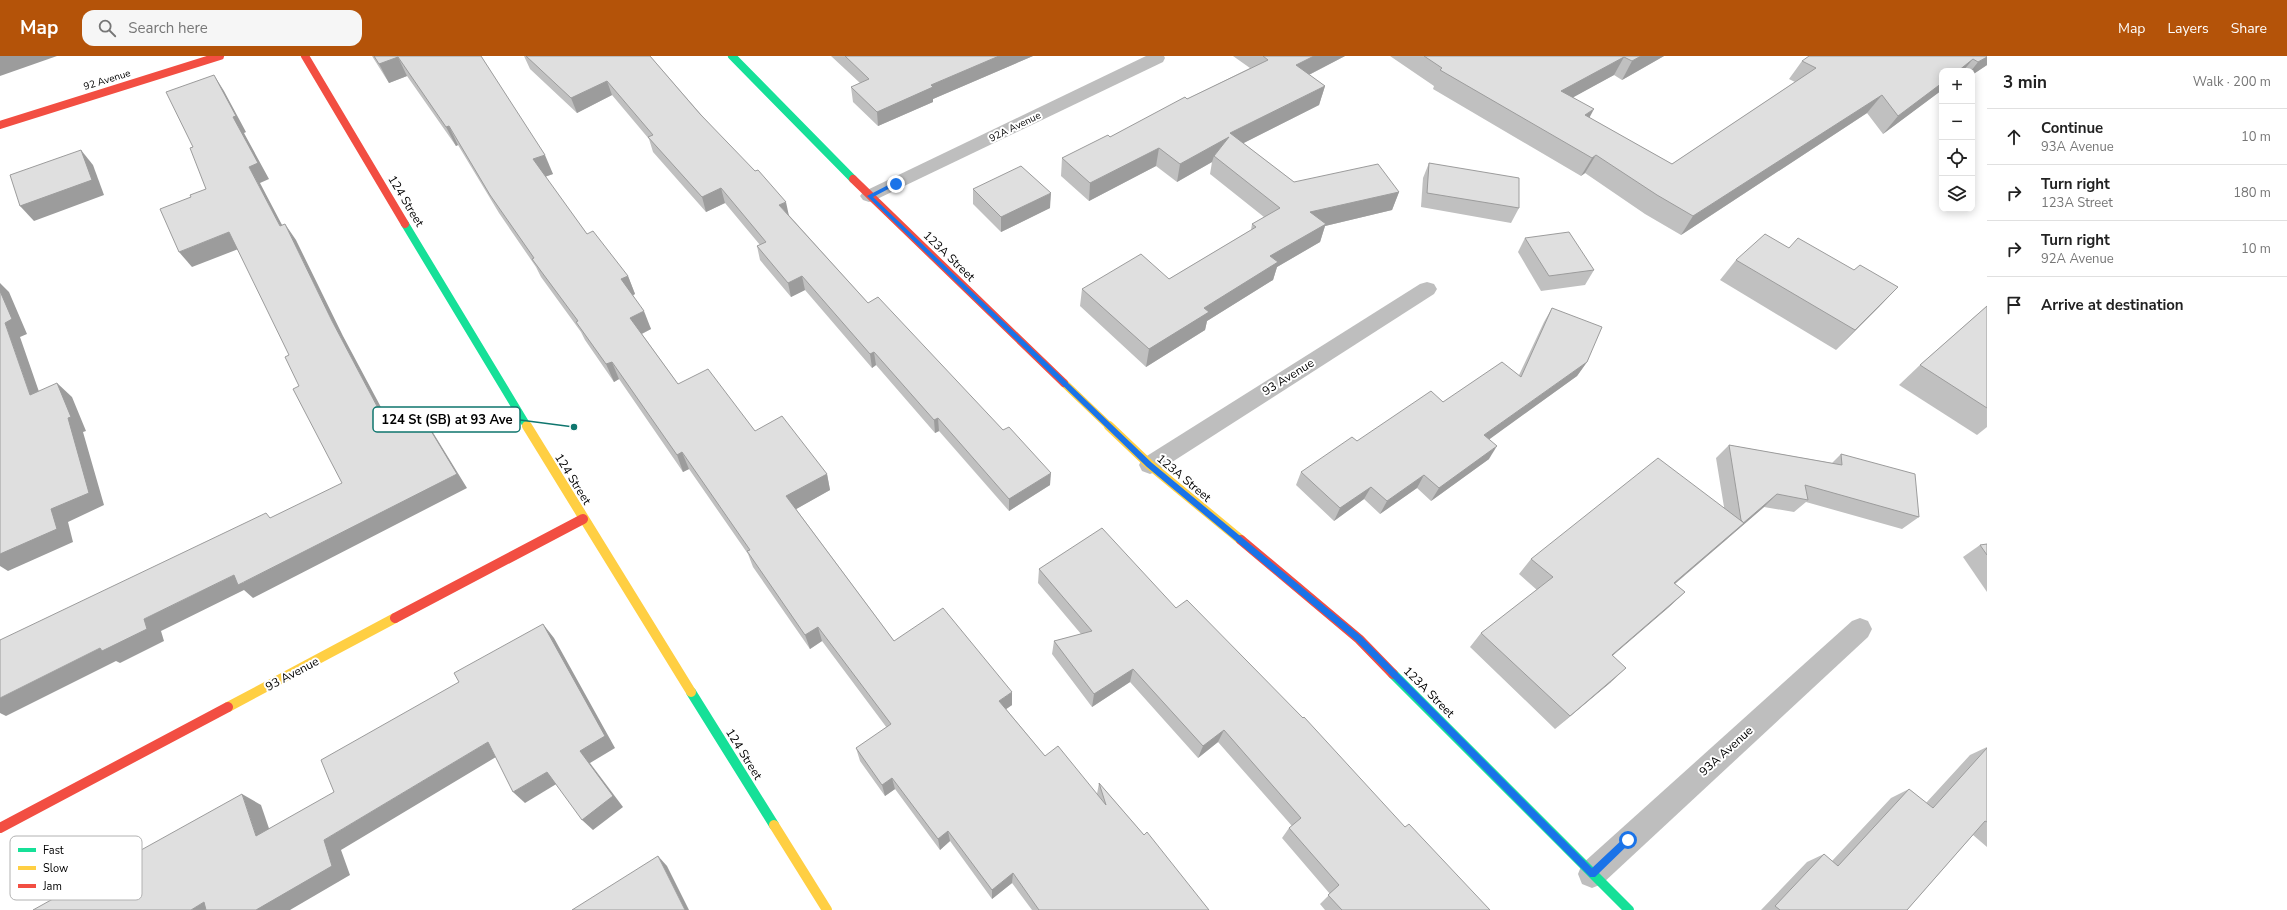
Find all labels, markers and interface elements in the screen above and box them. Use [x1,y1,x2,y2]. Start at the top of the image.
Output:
search box [82,10,362,46]
text: Map [20,15,58,41]
icon: search [96,17,118,39]
text: Search here [128,18,208,38]
text: Map [2118,19,2145,38]
text: Layers [2167,19,2209,38]
text: Share [2231,19,2267,38]
street label: 92 Avenue [82,66,132,94]
map controls [1939,68,1975,212]
button: + [1939,68,1975,104]
text: 3 min [2003,71,2047,94]
text: Walk · 200 m [2193,73,2271,91]
button: − [1939,104,1975,140]
street label: 92A Avenue [987,108,1043,146]
text: Continue [2041,118,2103,138]
icon: ahead [2003,126,2025,148]
text: 10 m [2241,128,2271,146]
text: 93A Avenue [2041,138,2114,156]
button: locate [1939,140,1975,176]
street label: 124 Street [384,172,428,230]
text: Turn right [2041,174,2110,194]
route end [887,175,905,193]
button: layers [1939,176,1975,212]
icon: right [2003,182,2025,204]
text: 180 m [2233,184,2271,202]
text: 123A Street [2041,194,2113,212]
street label: 123A Street [920,227,979,285]
text: Turn right [2041,230,2110,250]
icon: right [2003,238,2025,260]
text: 10 m [2241,240,2271,258]
text: 92A Avenue [2041,250,2114,268]
icon: arrive [2003,294,2025,316]
text: Arrive at destination [2041,295,2184,315]
street label: 93 Avenue [1259,355,1317,399]
callout: 124 St (SB) at 93 Ave [373,407,520,432]
text: 124 St (SB) at 93 Ave [381,411,513,429]
street label: 124 Street [551,450,595,508]
street label: 123A Street [1154,451,1215,506]
street label: 93 Avenue [262,653,322,695]
street label: 123A Street [1400,663,1459,722]
street label: 93A Avenue [1696,723,1756,779]
street label: 124 Street [722,725,766,783]
route start [1619,831,1637,849]
legend [10,836,142,900]
text: Fast [43,843,64,858]
text: Slow [43,861,68,876]
text: Jam [42,879,62,894]

